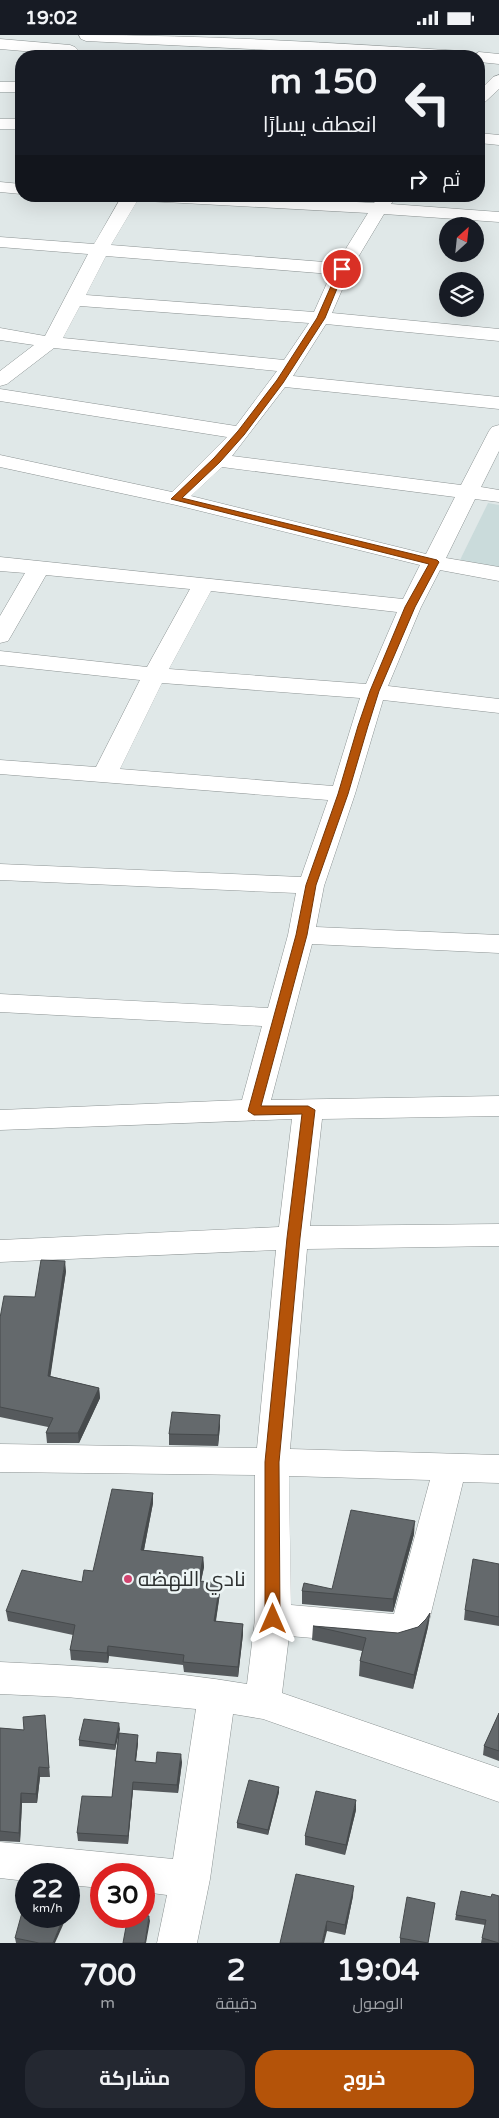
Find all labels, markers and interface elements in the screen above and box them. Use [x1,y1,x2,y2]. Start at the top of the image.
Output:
text: 19:02 [25,7,78,29]
text: 150 m [270,61,377,103]
icon: left [395,70,460,135]
text: انعطف يسارًا [263,112,377,138]
icon: right [404,165,432,193]
text: ثم [442,169,460,191]
north arrow [439,217,484,263]
map controls [439,217,484,317]
pin [321,248,363,290]
icon: arrive [328,255,356,283]
button: layers [439,272,484,317]
place label: نادي النهضه [138,1567,246,1595]
marker: نادي النهضه [122,1573,134,1585]
position arrow [246,1592,298,1644]
speed limit sign: 30 [90,1863,155,1928]
text: 22 [32,1874,63,1904]
text: km/h [32,1901,63,1915]
text: 2 [227,1952,246,1989]
text: 19:04 [336,1952,420,1989]
text: 700 [79,1957,136,1994]
text: m [100,1993,115,2013]
text: دقيقة [215,1994,257,2014]
text: الوصول [353,1994,404,2014]
button: مشاركة [25,2050,245,2108]
button: خروج [255,2050,474,2108]

